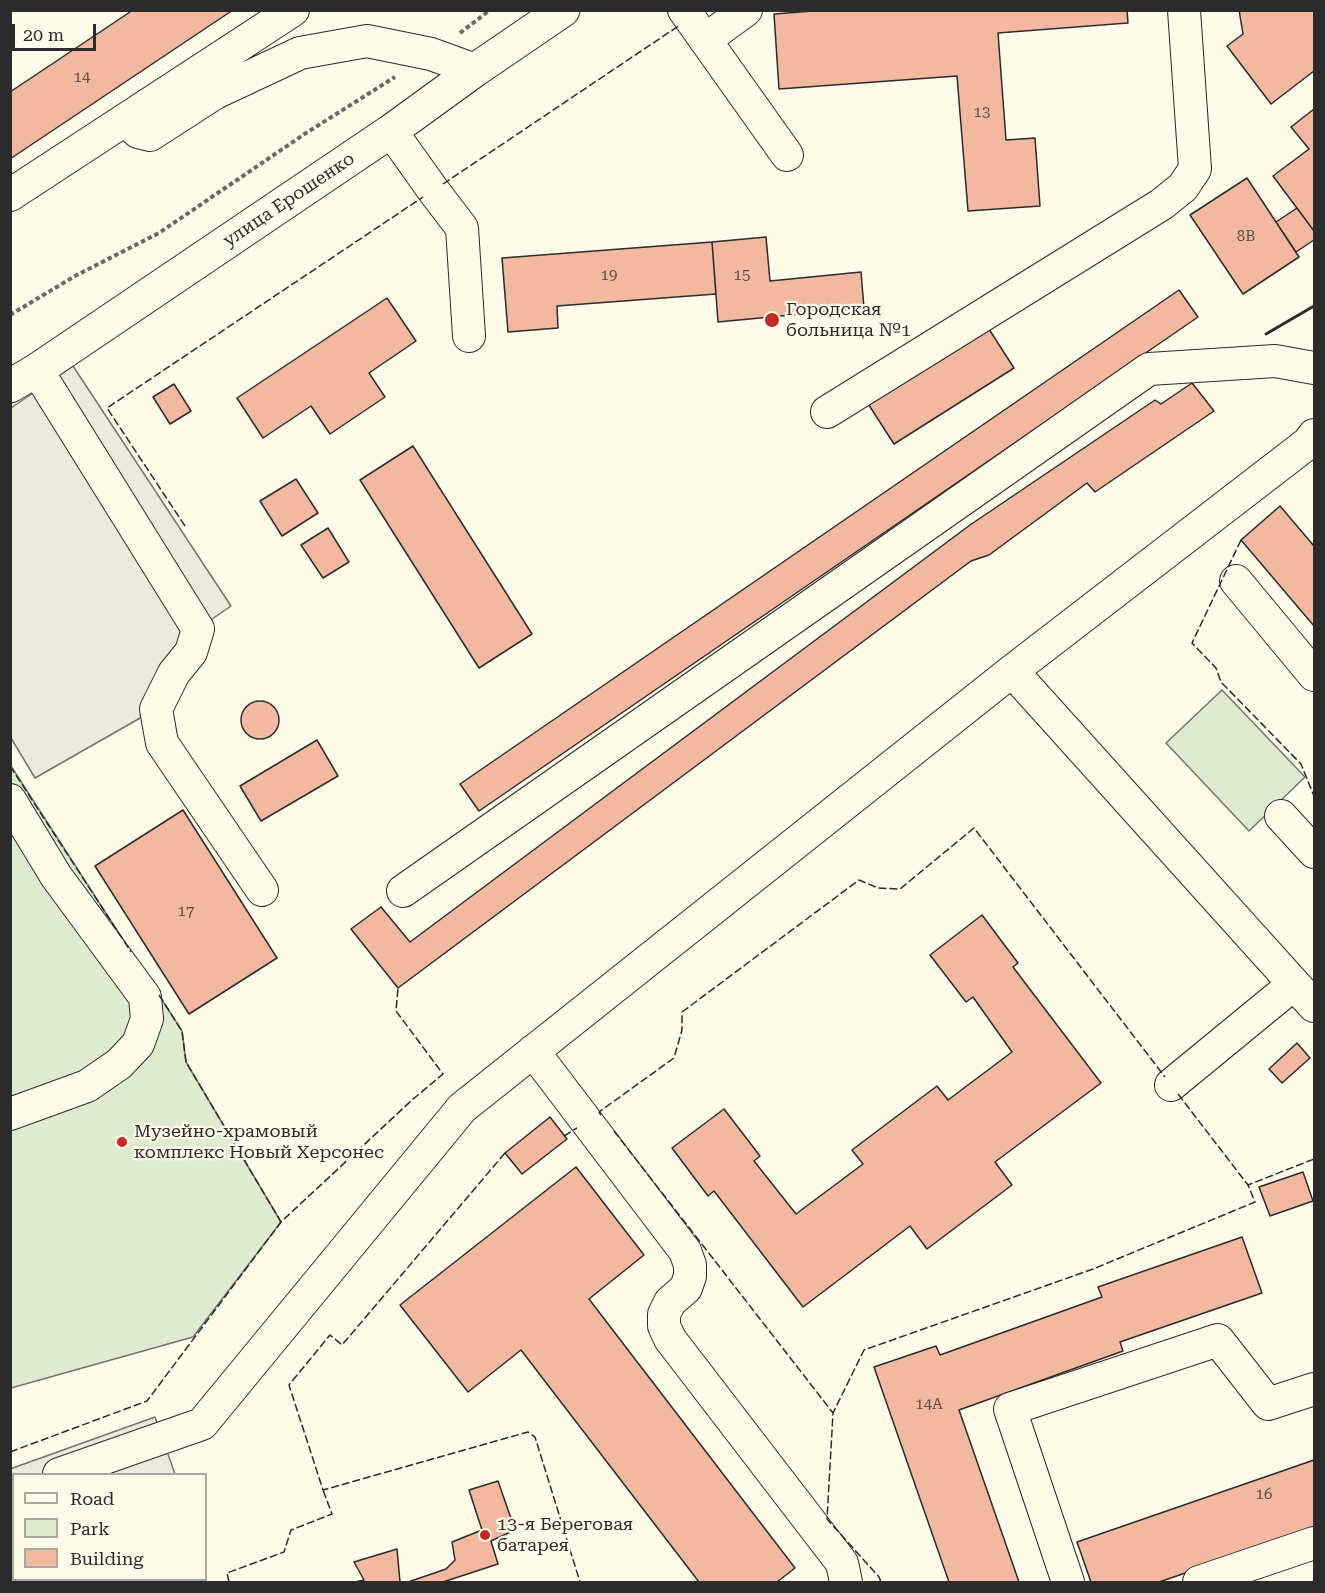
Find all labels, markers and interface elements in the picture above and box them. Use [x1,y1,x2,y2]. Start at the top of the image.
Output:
scale bar [15,12,99,50]
text: 20 m [23,24,64,45]
house number: 14 [74,69,90,87]
house number: 13 [974,104,990,122]
street label: улица Ерошенко [219,148,359,252]
house number: 8В [1237,228,1255,246]
house number: 19 [601,267,617,285]
house number: 15 [734,267,750,285]
place label: Городская больница №1 [786,299,911,342]
marker: Городская больница №1 [763,311,781,329]
house number: 17 [178,903,194,921]
place label: Музейно-храмовый комплекс Новый Херсонес [134,1121,384,1164]
marker: Музейно-храмовый комплекс Новый Херсонес [115,1135,129,1149]
house number: 14А [915,1396,943,1414]
legend [12,1473,207,1581]
house number: 16 [1256,1486,1272,1504]
text: Road [70,1488,114,1509]
place label: 13-я Береговая батарея [497,1514,633,1556]
text: Park [70,1518,110,1539]
marker: 13-я Береговая батарея [478,1528,492,1542]
text: Building [70,1548,144,1569]

